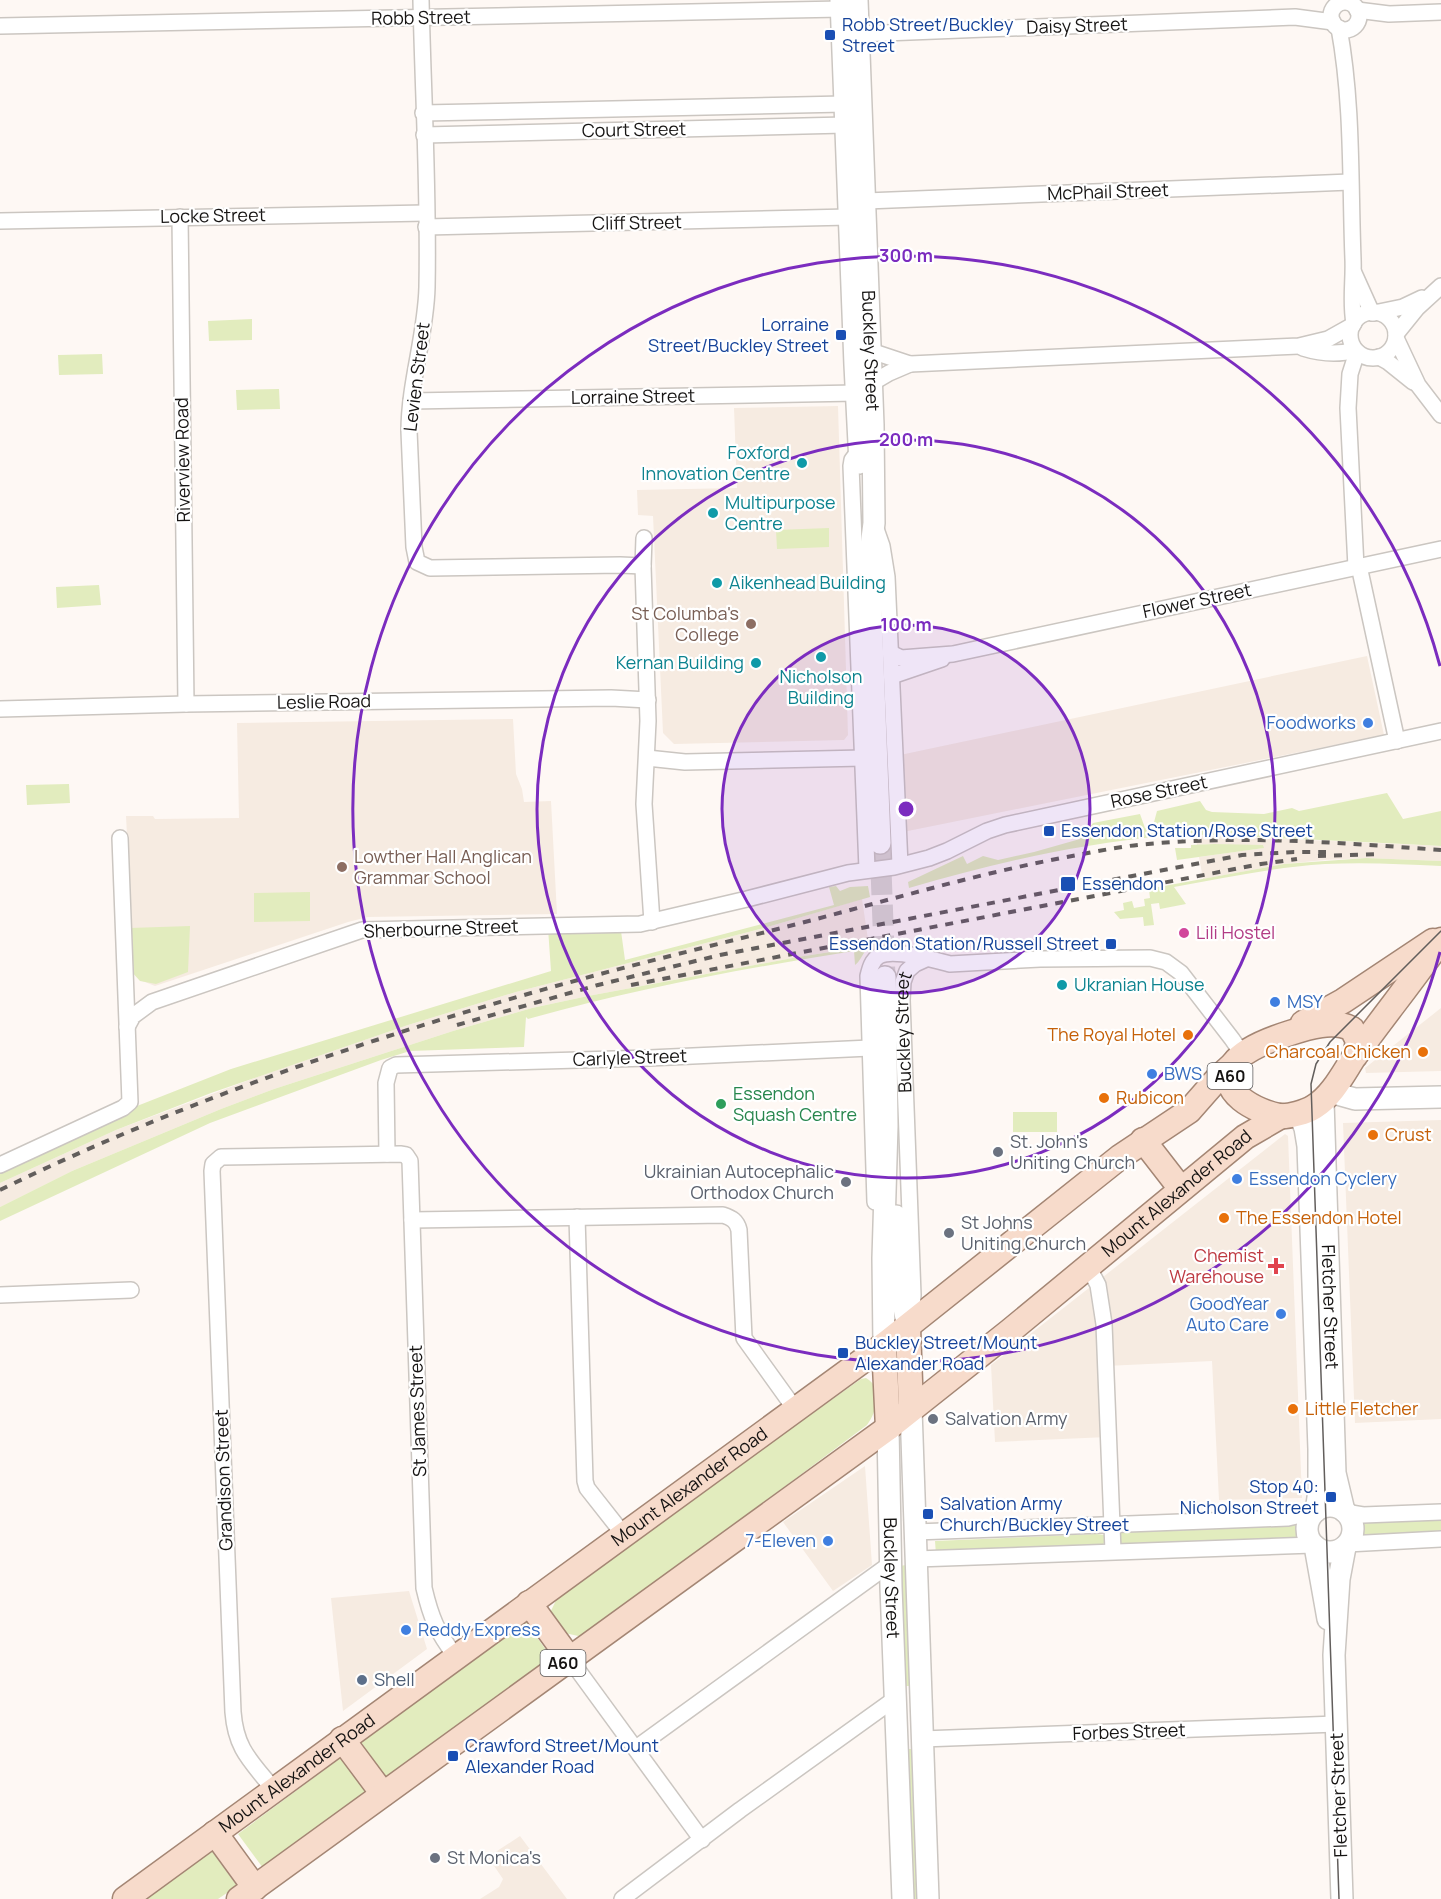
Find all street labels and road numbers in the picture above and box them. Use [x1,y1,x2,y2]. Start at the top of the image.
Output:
street label: Robb Street [371,4,471,30]
street label: Daisy Street [1026,11,1128,39]
street label: Court Street [582,116,686,142]
street label: McPhail Street [1047,177,1169,205]
street label: Locke Street [160,202,266,228]
street label: Cliff Street [592,209,682,235]
street label: Buckley Street [857,290,885,412]
street label: Levien Street [397,321,435,433]
street label: Lorraine Street [571,383,695,409]
street label: Riverview Road [169,397,195,523]
street label: Flower Street [1140,577,1253,623]
street label: Leslie Road [277,688,371,714]
street label: Rose Street [1108,769,1209,813]
street label: Sherbourne Street [363,913,519,943]
street label: Buckley Street [889,968,917,1093]
street label: Carlyle Street [572,1043,687,1071]
road number: A60 [1208,1063,1252,1089]
street label: Mount Alexander Road [1096,1124,1256,1262]
street label: Fletcher Street [1317,1244,1345,1370]
street label: St James Street [403,1345,431,1477]
street label: Grandison Street [209,1409,237,1551]
street label: Mount Alexander Road [606,1421,772,1551]
street label: Buckley Street [879,1517,906,1639]
road number: A60 [540,1650,586,1676]
street label: Mount Alexander Road [214,1708,379,1838]
street label: Forbes Street [1072,1717,1186,1745]
street label: Fletcher Street [1324,1732,1352,1858]

